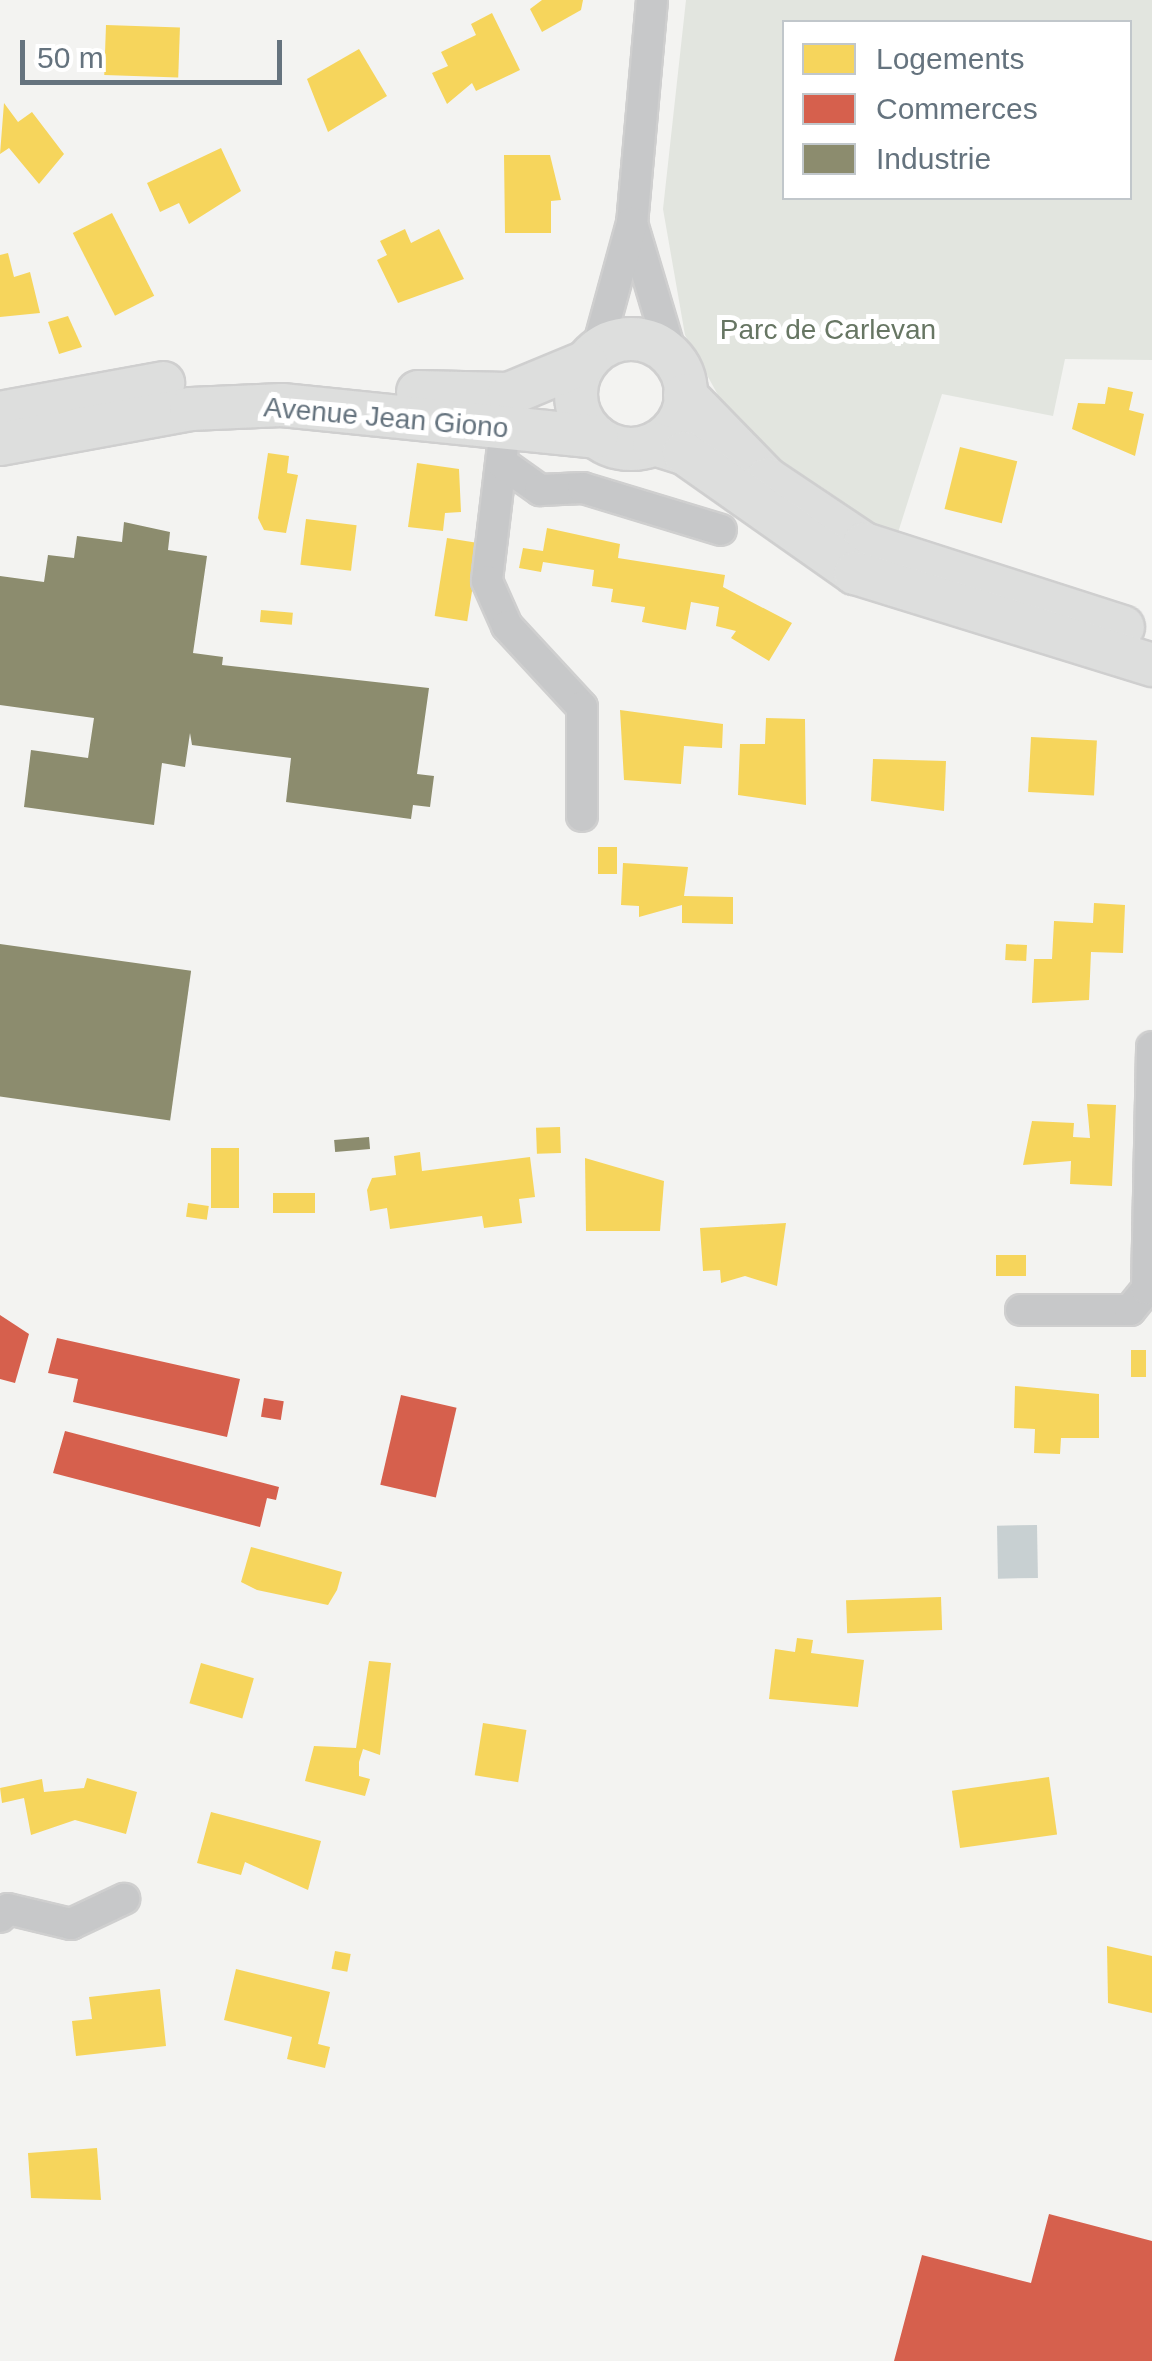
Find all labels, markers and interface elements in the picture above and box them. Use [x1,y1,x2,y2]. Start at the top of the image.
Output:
scale bar [25,20,288,82]
legend [782,20,1132,200]
text: 50 m [37,41,104,74]
text: Logements [876,42,1024,75]
text: Commerces [876,92,1038,125]
text: Industrie [876,142,991,175]
park label: Parc de Carlevan [720,313,936,347]
street label: Avenue Jean Giono [262,391,510,445]

